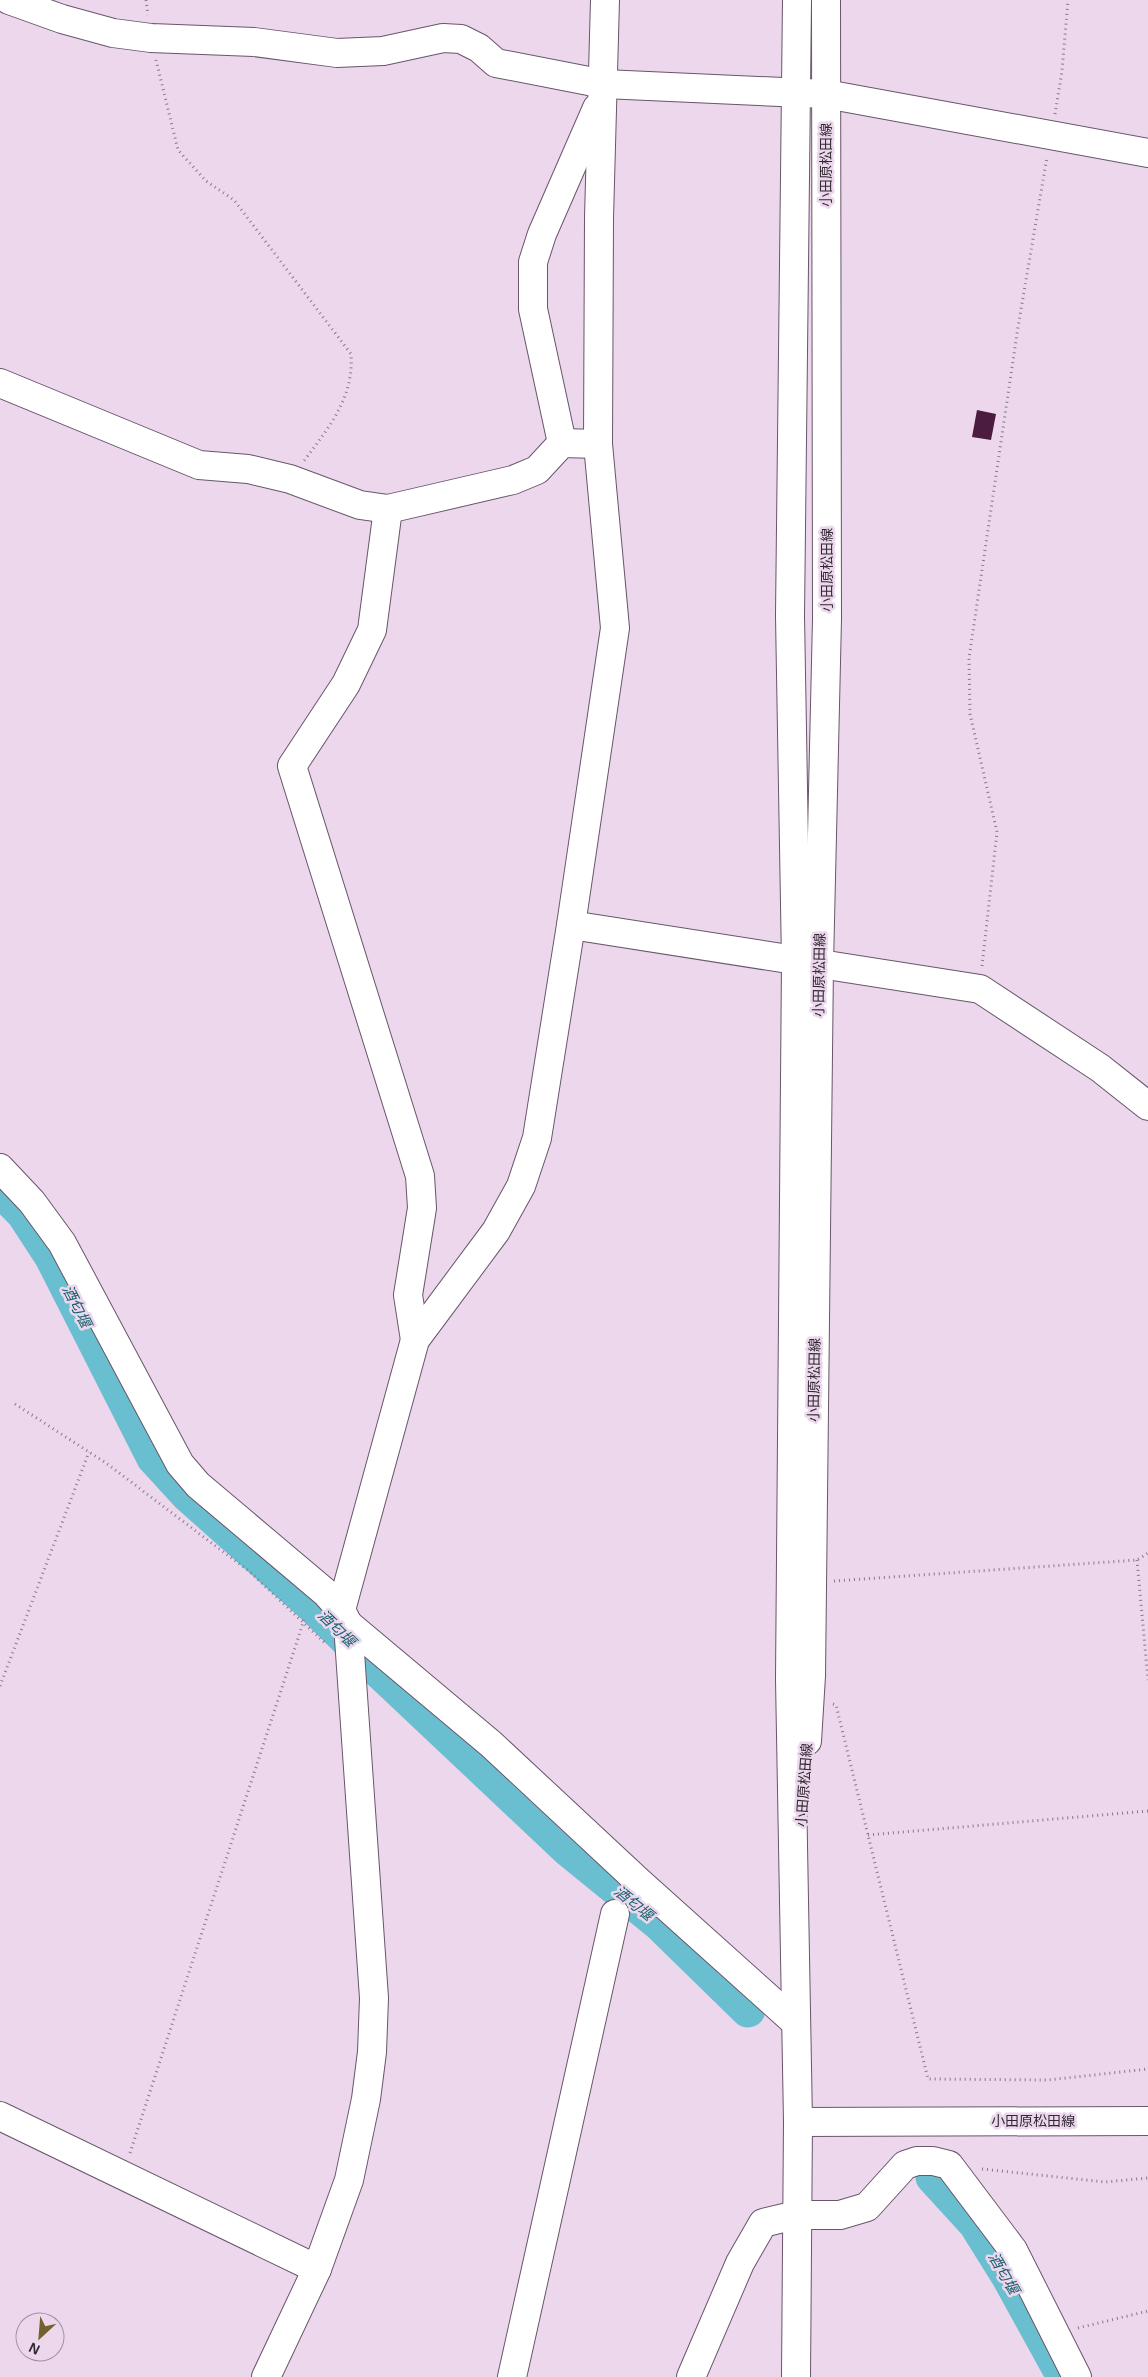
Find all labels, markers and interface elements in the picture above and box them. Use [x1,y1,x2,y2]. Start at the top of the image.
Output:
street label: 小田原松田線 [818,123,834,207]
street label: 小田原松田線 [819,528,835,612]
street label: 小田原松田線 [810,933,828,1017]
water label: 酒匂堰 [59,1282,96,1333]
street label: 小田原松田線 [805,1338,823,1422]
water label: 酒匂堰 [315,1606,361,1652]
street label: 小田原松田線 [793,1743,815,1827]
water label: 酒匂堰 [611,1882,659,1926]
street label: 小田原松田線 [991,2113,1075,2129]
water label: 酒匂堰 [985,2249,1024,2299]
north arrow [15,2312,65,2362]
text: N [26,2339,42,2358]

